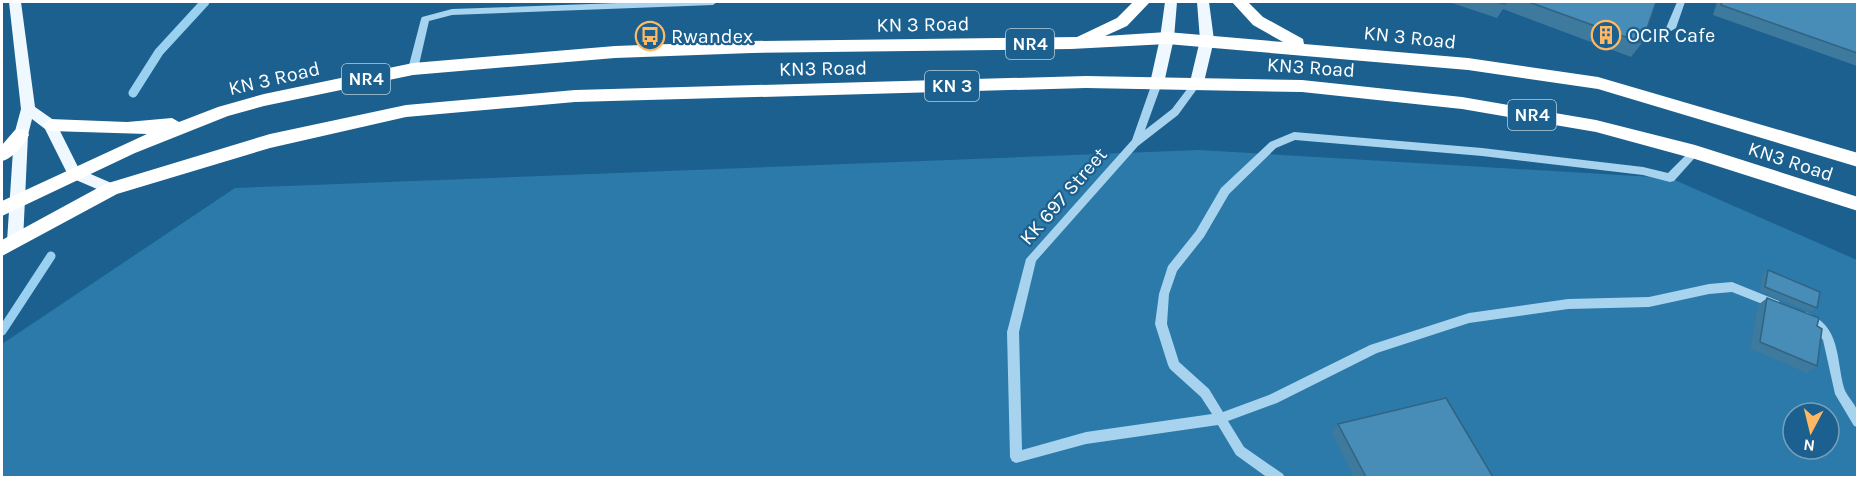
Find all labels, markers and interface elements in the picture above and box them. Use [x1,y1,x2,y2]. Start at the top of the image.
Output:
street label: KN 3 Road [876,12,970,37]
building icon: OCIR Cafe [1590,19,1622,51]
bus stop icon: Rwandex [634,20,666,52]
street label: KN 3 Road [1362,21,1457,54]
place label: OCIR Cafe [1627,24,1715,47]
place label: Rwandex [671,25,753,48]
road number: NR4 [1006,29,1054,59]
street label: KN3 Road [1266,53,1356,82]
street label: KN3 Road [779,56,867,81]
street label: KN 3 Road [226,57,322,100]
road number: NR4 [342,64,390,94]
road number: KN 3 [925,71,979,101]
road number: NR4 [1508,100,1556,130]
street label: KN3 Road [1745,137,1836,186]
street label: KK 697 Street [1015,143,1112,250]
north arrow [1781,401,1841,461]
text: N [1802,435,1816,456]

